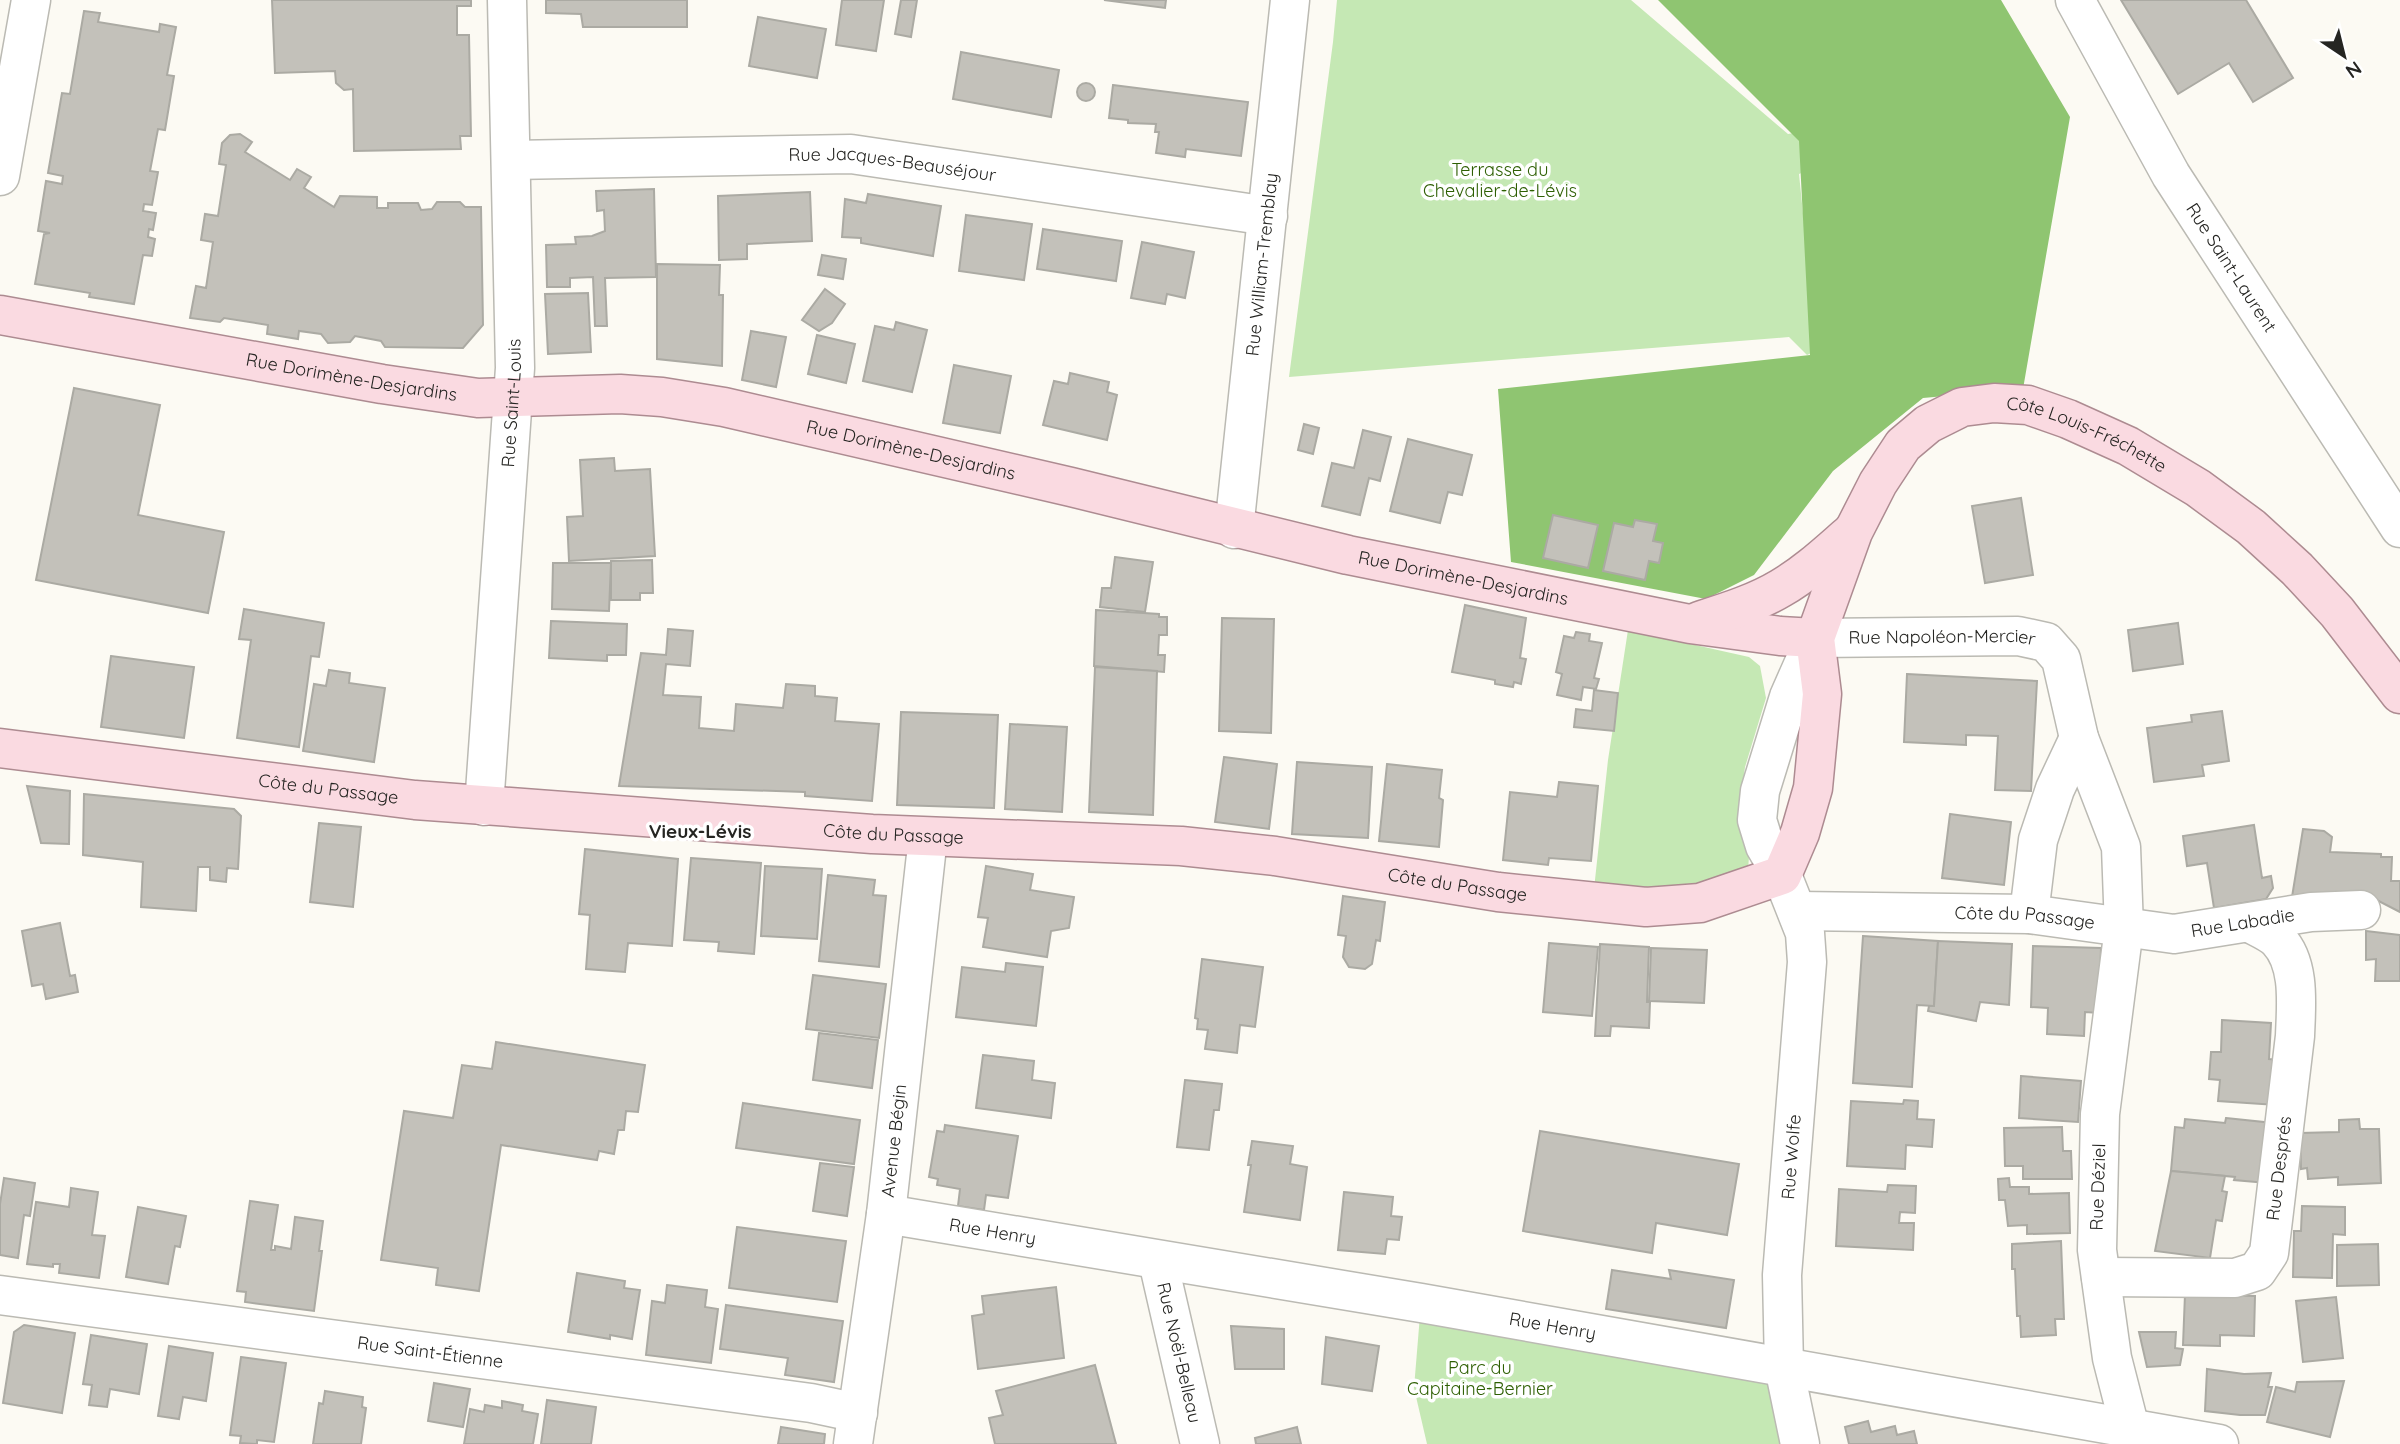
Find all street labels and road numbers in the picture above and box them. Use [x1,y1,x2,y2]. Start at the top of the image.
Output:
street label: Rue Jacques-Beauséjour [788,142,998,186]
street label: Rue William-Tremblay [1240,172,1283,357]
street label: Rue Saint-Laurent [2181,198,2282,336]
street label: Rue Saint-Louis [496,339,526,468]
street label: Rue Dorimène-Desjardins [244,348,459,406]
street label: Côte Louis-Fréchette [2006,392,2171,478]
street label: Rue Dorimène-Desjardins [804,414,1018,485]
street label: Rue Dorimène-Desjardins [1356,545,1570,610]
street label: Rue Napoléon-Mercier [1848,624,2038,650]
street label: Côte du Passage [257,768,400,809]
street label: Côte du Passage [822,818,964,849]
street label: Côte du Passage [1386,862,1528,906]
street label: Côte du Passage [1954,901,2096,934]
street label: Rue Labadie [2189,903,2296,942]
street label: Avenue Bégin [876,1083,911,1199]
street label: Rue Wolfe [1776,1114,1806,1200]
street label: Rue Després [2261,1115,2296,1222]
street label: Rue Déziel [2084,1143,2111,1231]
street label: Rue Henry [947,1213,1038,1250]
street label: Rue Noël-Belleau [1152,1280,1207,1425]
street label: Rue Henry [1507,1307,1598,1345]
street label: Rue Saint-Étienne [356,1331,505,1373]

